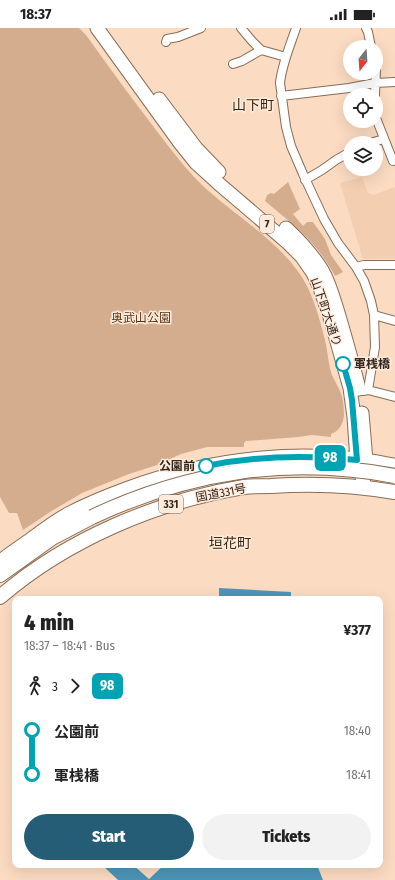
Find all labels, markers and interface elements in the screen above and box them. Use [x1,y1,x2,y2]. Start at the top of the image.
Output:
text: 18:37 [20,5,51,23]
north arrow [343,40,383,80]
map controls [343,40,383,176]
button: locate [343,88,383,128]
district label: 山下町 [232,97,274,114]
button: layers [343,136,383,176]
road number: 7 [260,215,274,233]
street label: 山下町大通り [308,276,344,348]
park label: 奥武山公園 [111,311,171,325]
marker: 軍桟橋 [335,356,351,372]
place label: 軍桟橋 [354,357,391,371]
line badge: 98 [312,445,348,471]
text: 98 [323,449,337,466]
marker: 公園前 [198,458,214,474]
place label: 公園前 [159,459,195,473]
street label: 国道331号 [195,481,247,505]
road number: 331 [159,495,183,513]
district label: 垣花町 [209,535,251,552]
text: 4 min [24,609,74,636]
text: ¥377 [344,621,371,639]
text: 18:37 – 18:41 · Bus [24,638,115,653]
icon: walk [24,675,46,697]
icon: forward [64,675,86,697]
text: 98 [100,677,115,694]
text: 3 [52,679,58,694]
text: 公園前 [54,723,99,741]
text: 18:40 [344,723,371,738]
text: 軍桟橋 [54,767,99,785]
text: 18:41 [346,767,371,782]
button: Start [24,814,194,860]
button: Tickets [202,814,371,860]

